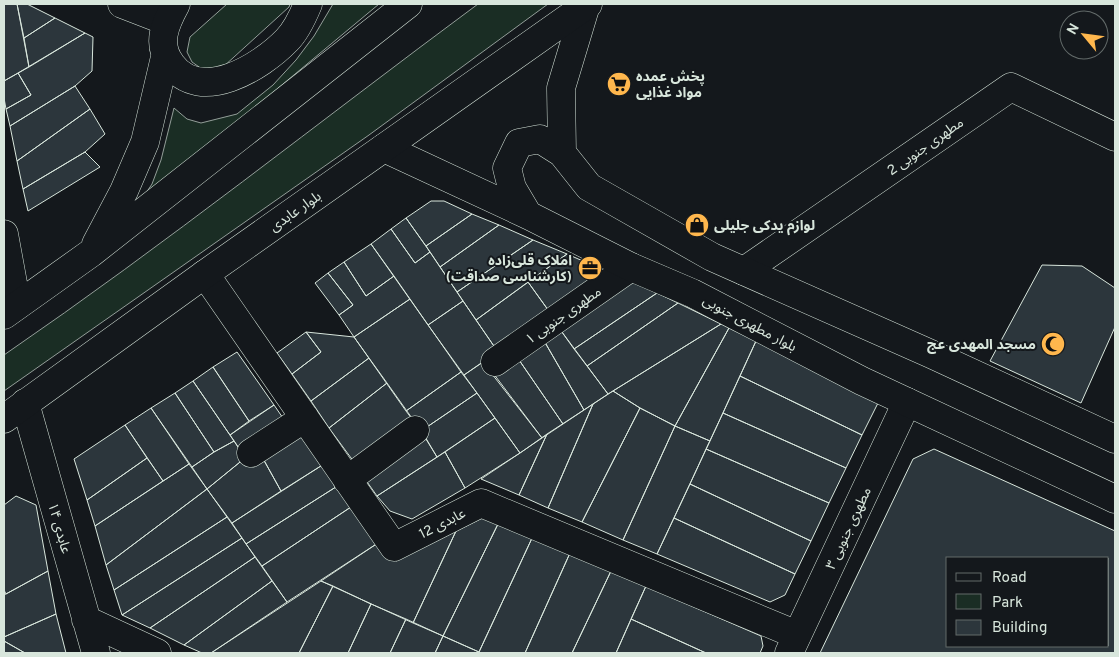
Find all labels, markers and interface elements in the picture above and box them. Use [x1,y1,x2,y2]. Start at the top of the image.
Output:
north arrow [1059,10,1109,60]
text: N [1064,21,1084,38]
place label: پخش عمده مواد غذایی [636,69,705,102]
supermarket icon: پخش عمده مواد غذایی [606,71,632,97]
street label: مطهری جنوبی 2 [884,115,967,180]
street label: بلوار عابدی [267,188,325,236]
shop icon: لوازم یدکی جلیلی [684,212,710,238]
place label: لوازم یدکی جلیلی [714,218,815,236]
place label: املاک قلی‌زاده (کارشناسی صداقت) [446,253,572,286]
office icon: املاک قلی‌زاده (کارشناسی صداقت) [577,255,603,281]
street label: مطهری جنوبی ۱ [523,284,605,349]
street label: بلوار مطهری جنوبی [699,292,799,356]
mosque icon: مسجد المهدی عج [1040,331,1066,357]
place label: مسجد المهدی عج [927,337,1036,354]
street label: مطهری جنوبی ۳ [823,485,876,573]
street label: عابدی ۱۴ [43,501,74,556]
street label: عابدی 12 [417,505,469,543]
legend [946,557,1109,647]
text: Road [992,569,1027,588]
text: Park [992,594,1023,613]
text: Building [992,619,1047,638]

